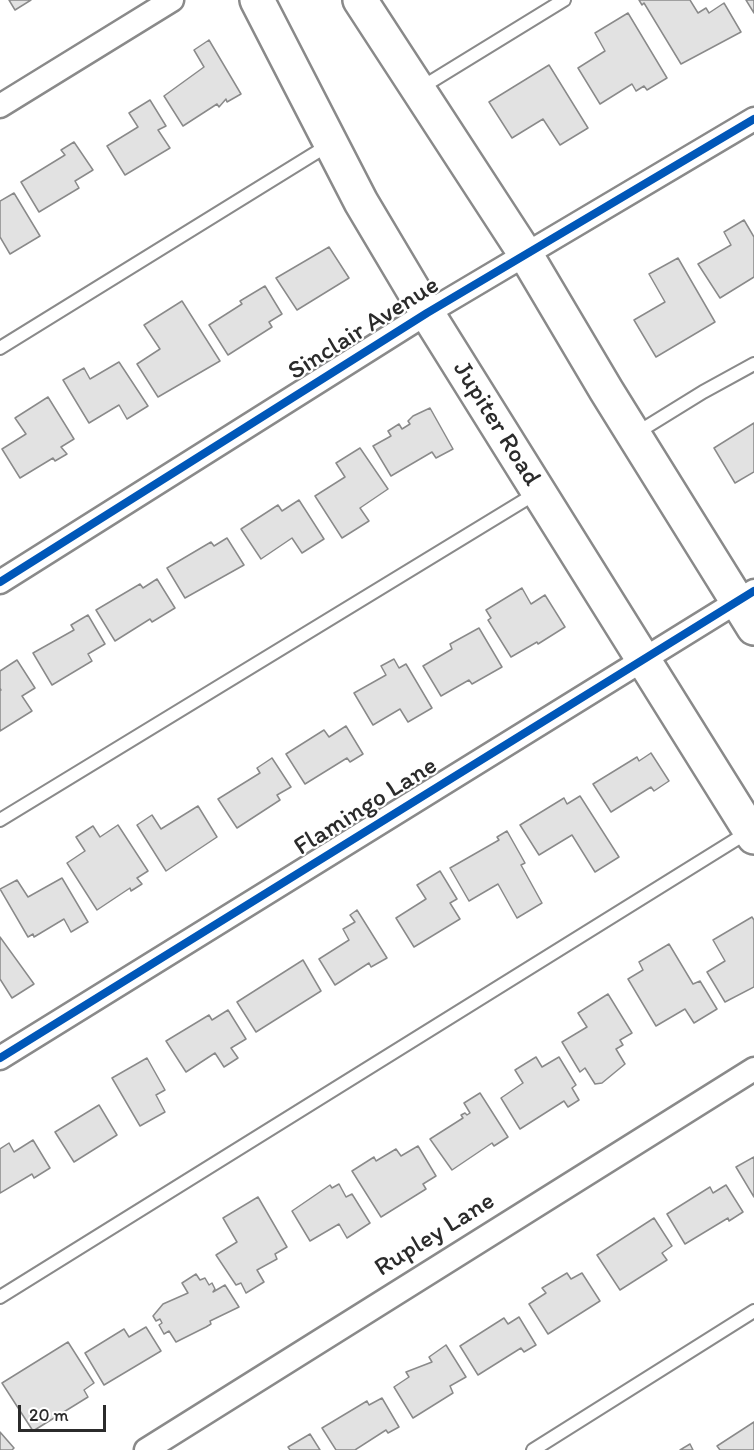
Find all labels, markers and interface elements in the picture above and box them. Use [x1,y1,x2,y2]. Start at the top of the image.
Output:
street label: Sinclair Avenue [283,270,445,388]
street label: Jupiter Road [445,356,547,492]
street label: Flamingo Lane [289,751,443,863]
street label: Rupley Lane [369,1186,501,1284]
scale bar [21,1393,110,1431]
text: 20 m [29,1404,69,1426]

